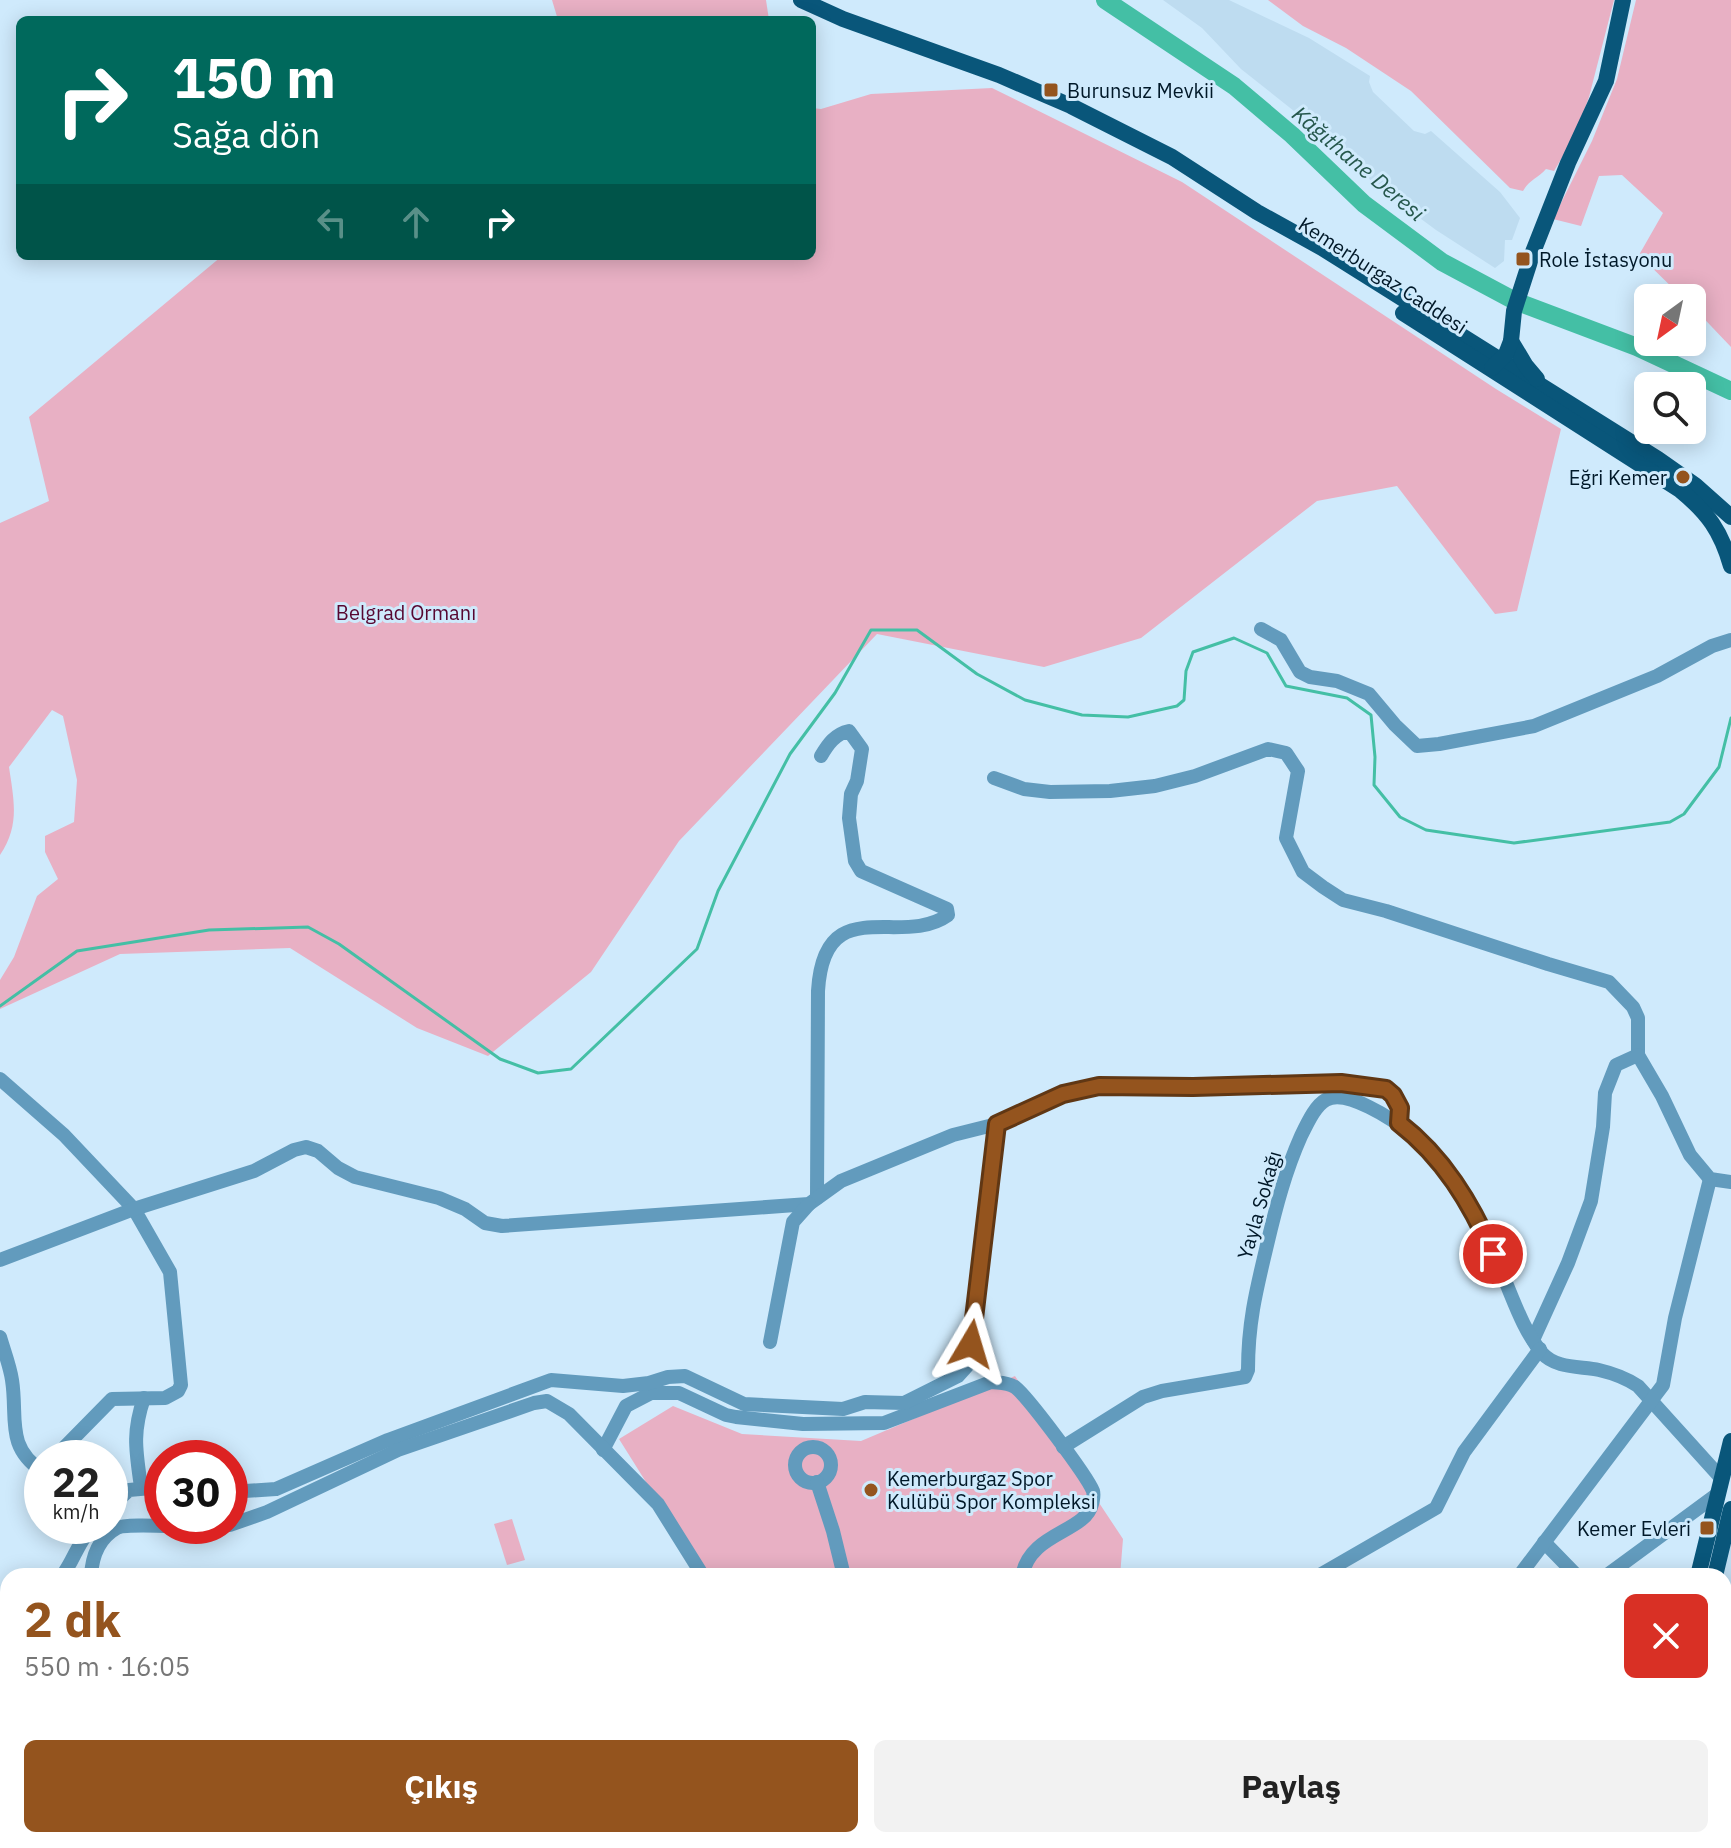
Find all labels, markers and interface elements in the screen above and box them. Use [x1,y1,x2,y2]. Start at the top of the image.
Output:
text: 150 m [172,41,336,113]
icon: right [40,48,144,152]
place label: Burunsuz Mevkii [1067,77,1214,104]
marker: Burunsuz Mevkii [1042,81,1060,99]
water label: Kâğıthane Deresi [1287,99,1431,227]
text: Sağa dön [172,111,320,158]
icon: left [310,200,354,244]
icon: ahead [394,200,438,244]
icon: right [478,200,522,244]
street label: Kemerburgaz Caddesi [1293,210,1473,340]
place label: Role İstasyonu [1539,246,1672,273]
marker: Role İstasyonu [1514,250,1532,268]
north arrow [1634,284,1706,356]
map controls [1634,284,1706,444]
button: search [1634,372,1706,444]
place label: Eğri Kemer [1569,464,1667,491]
marker: Eğri Kemer [1674,468,1692,486]
park label: Belgrad Ormanı [336,599,476,626]
street label: Yayla Sokağı [1231,1148,1287,1262]
pin [1459,1220,1527,1288]
icon: arrive [1471,1232,1515,1276]
position arrow [929,1302,1013,1386]
speed limit sign: 30 [144,1440,248,1544]
text: 22 [52,1456,100,1508]
place label: Kemerburgaz Spor Kulübü Spor Kompleksi [887,1465,1096,1515]
marker: Kemerburgaz Spor Kulübü Spor Kompleksi [862,1481,880,1499]
text: km/h [52,1498,100,1525]
place label: Kemer Evleri [1577,1515,1691,1542]
marker: Kemer Evleri [1698,1519,1716,1537]
text: 2 dk [24,1588,121,1650]
button: close [1624,1594,1708,1678]
text: 550 m · 16:05 [24,1649,190,1683]
button: Çıkış [24,1740,858,1832]
button: Paylaş [874,1740,1708,1832]

